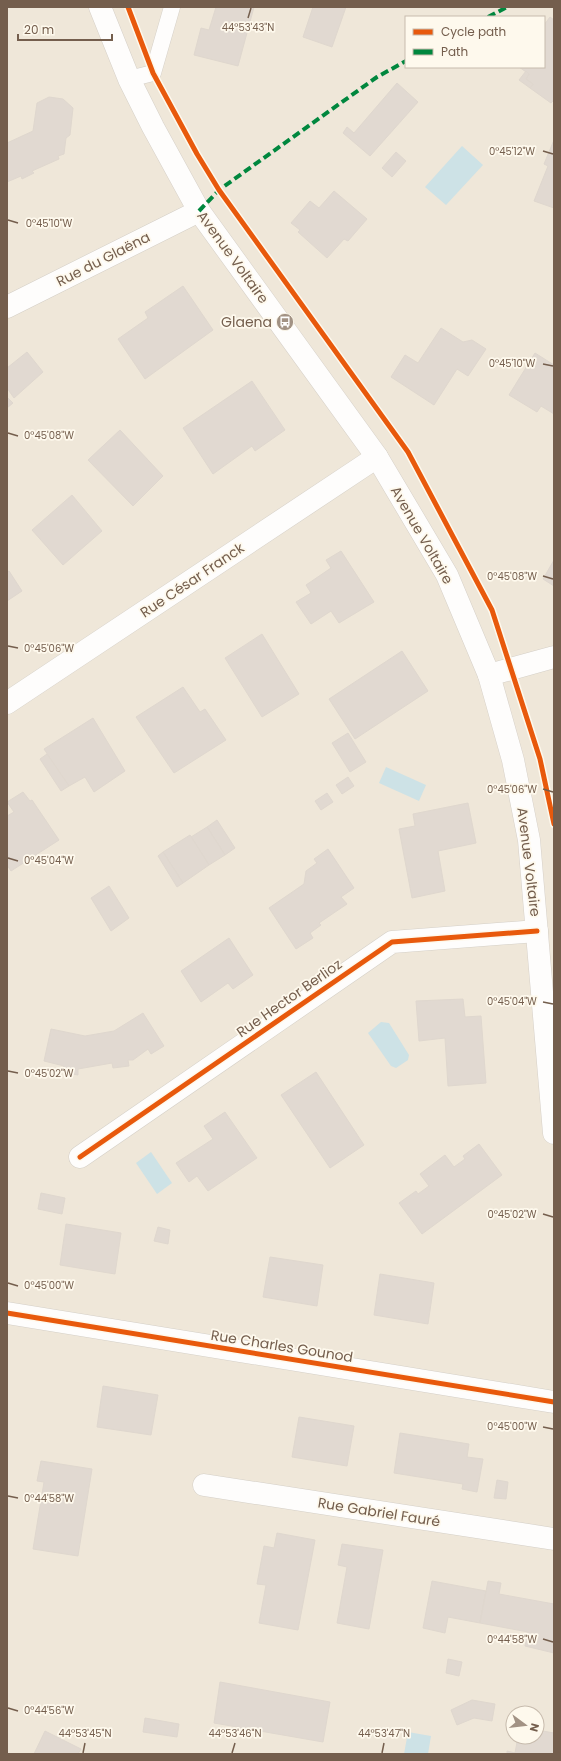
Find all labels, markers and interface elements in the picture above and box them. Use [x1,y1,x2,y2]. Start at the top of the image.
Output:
scale bar [18,16,112,42]
legend [405,16,545,68]
text: 44°53'43"N [222,20,274,35]
text: 20 m [24,21,54,38]
text: Cycle path [441,23,506,40]
text: Path [441,43,468,60]
text: 0°45'12"W [489,144,535,159]
street label: Avenue Voltaire [193,207,274,308]
text: 0°45'10"W [26,216,73,231]
street label: Rue du Glaëna [53,227,153,291]
place label: Glaena [221,312,272,332]
bus stop icon: Glaena [275,312,295,332]
text: 0°45'10"W [489,356,536,371]
text: 0°45'08"W [24,428,74,443]
street label: Avenue Voltaire [386,482,458,588]
street label: Rue César Franck [136,537,249,622]
text: 0°45'08"W [487,569,537,584]
text: 0°45'06"W [24,641,74,656]
text: 0°45'06"W [487,782,537,797]
street label: Avenue Voltaire [512,806,546,918]
text: 0°45'04"W [24,853,74,868]
street label: Rue Hector Berlioz [232,954,346,1042]
text: 0°45'04"W [487,994,537,1009]
text: 0°45'02"W [24,1066,74,1081]
text: 0°45'02"W [487,1207,537,1222]
text: 0°45'00"W [24,1278,74,1293]
street label: Rue Charles Gounod [209,1325,355,1367]
text: 0°45'00"W [487,1419,537,1434]
text: 0°44'58"W [24,1491,74,1506]
street label: Rue Gabriel Fauré [316,1492,442,1532]
text: 0°44'58"W [487,1632,537,1647]
text: 0°44'56"W [24,1703,74,1718]
north arrow [505,1705,545,1745]
text: N [526,1722,543,1734]
text: 44°53'45"N [59,1726,111,1741]
text: 44°53'46"N [208,1726,262,1741]
text: 44°53'47"N [358,1726,410,1741]

